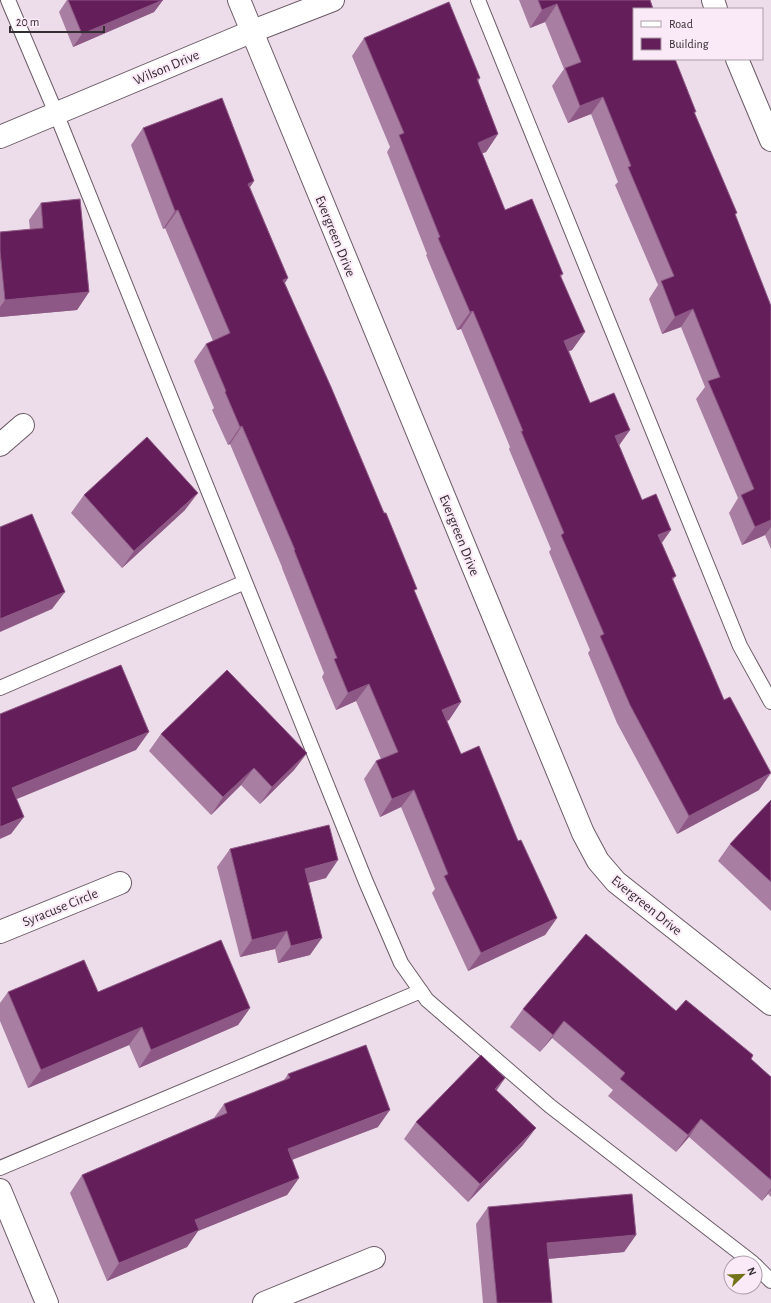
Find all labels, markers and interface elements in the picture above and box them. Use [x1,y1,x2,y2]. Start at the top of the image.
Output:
scale bar [10,8,104,34]
legend [633,8,763,60]
text: 20 m [16,16,39,28]
text: Road [669,18,693,30]
text: Building [669,38,709,50]
street label: Wilson Drive [131,48,201,88]
street label: Evergreen Drive [312,194,358,279]
street label: Evergreen Drive [436,493,482,578]
street label: Evergreen Drive [609,873,684,938]
street label: Syracuse Circle [21,886,100,929]
north arrow [723,1255,763,1295]
text: N [745,1266,758,1277]

